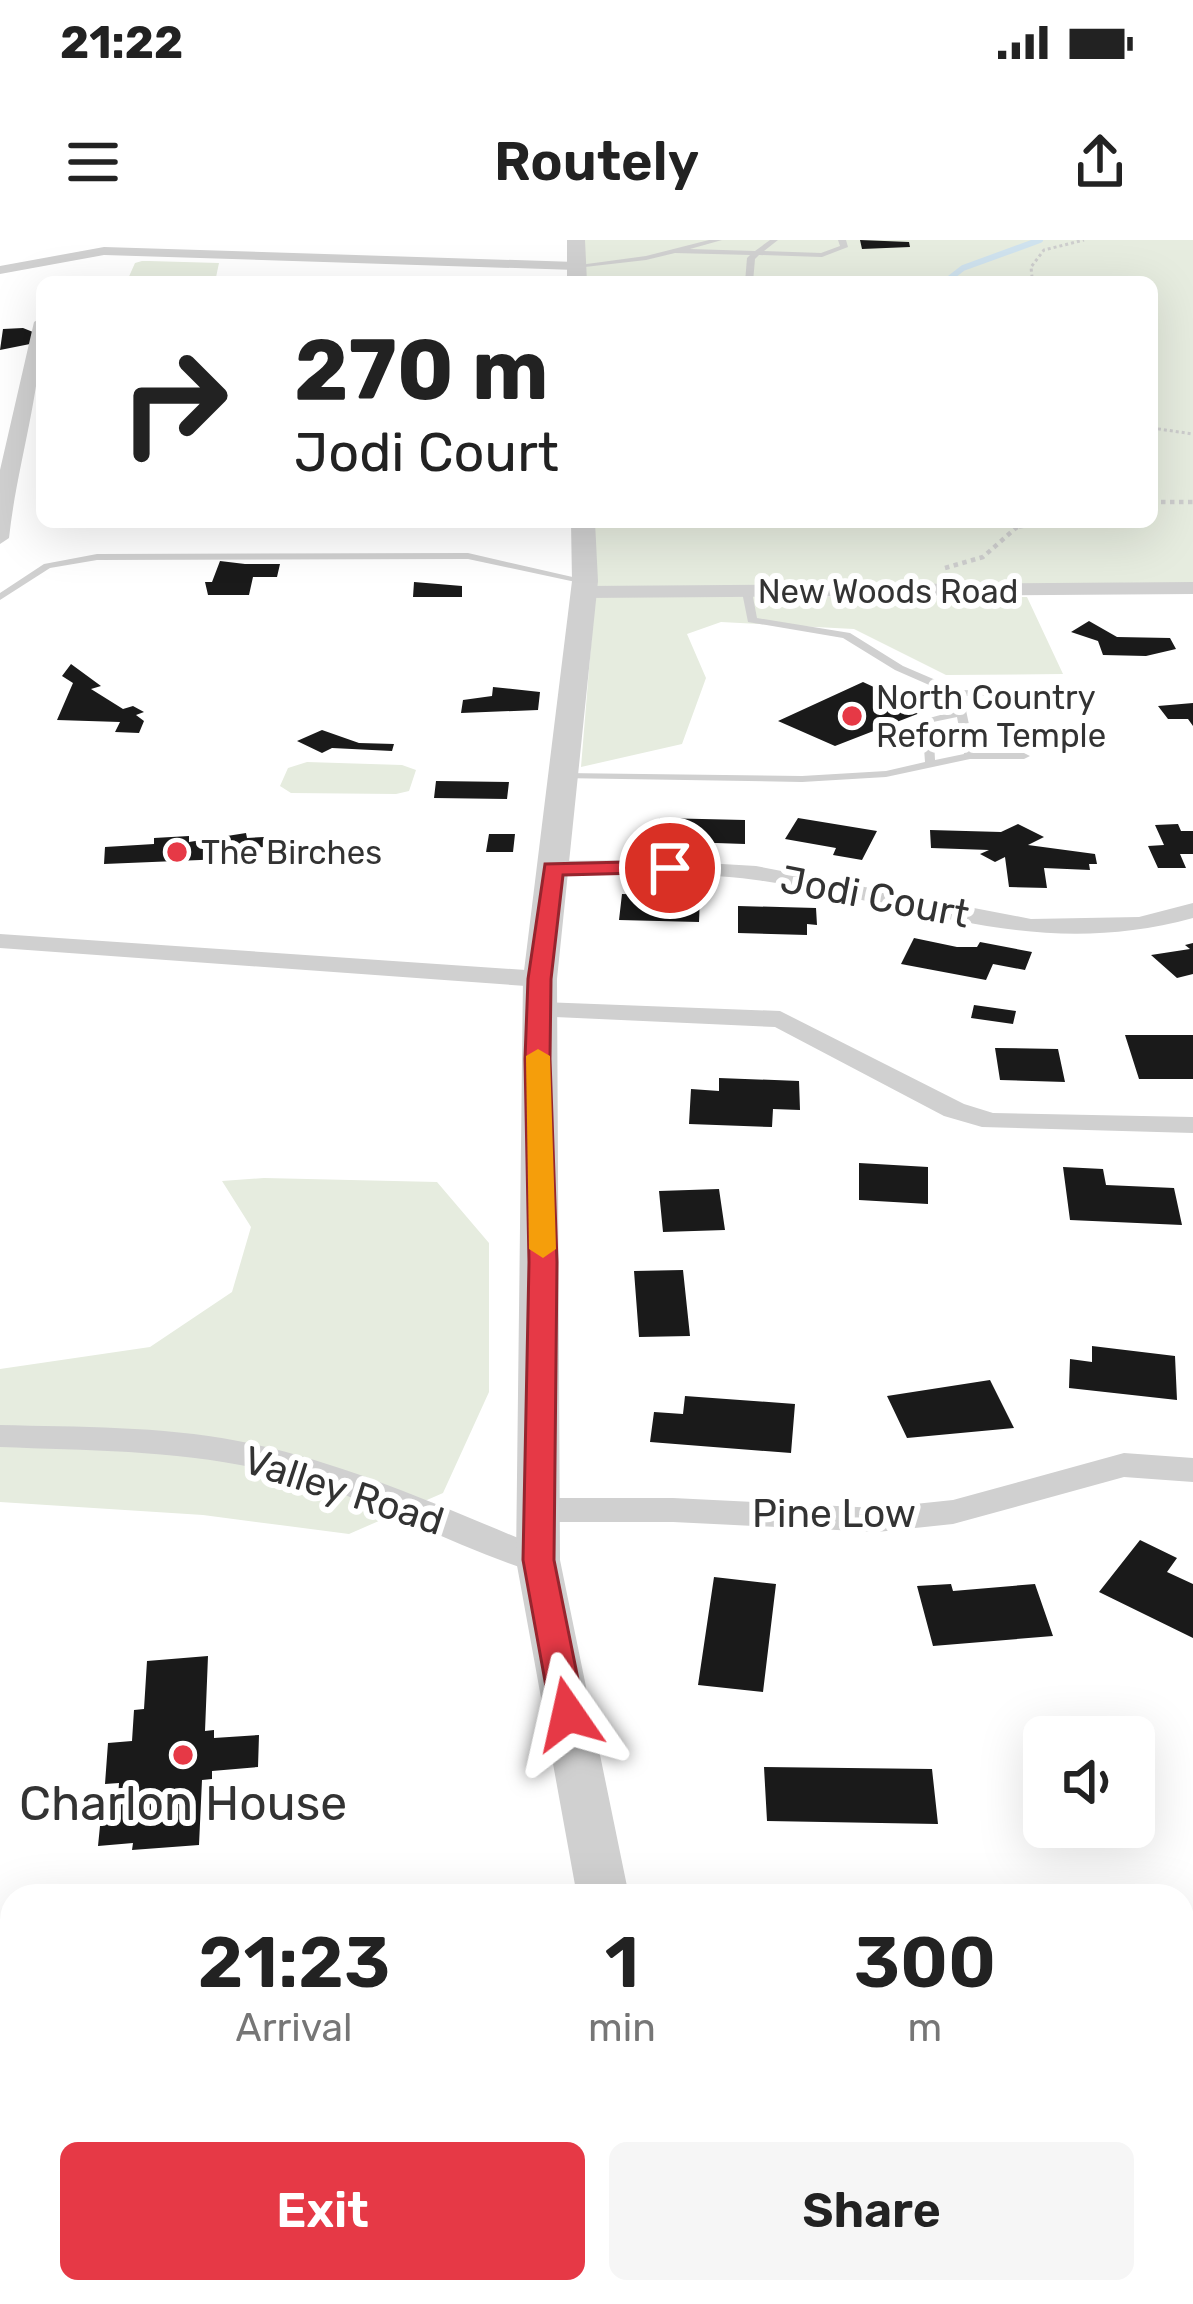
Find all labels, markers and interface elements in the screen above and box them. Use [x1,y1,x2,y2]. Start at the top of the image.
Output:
text: 21:22 [60,16,183,69]
icon: menu [60,129,126,195]
icon: share [1067,129,1133,195]
text: Routely [494,130,699,194]
text: 270 m [294,320,549,420]
icon: right [96,324,252,480]
text: Jodi Court [294,421,559,485]
street label: New Woods Road [758,572,1018,611]
place label: North Country Reform Temple [876,678,1106,755]
marker: North Country Reform Temple [839,703,865,729]
pin [619,817,721,919]
place label: The Birches [201,833,382,872]
icon: arrive [637,835,703,901]
marker: The Birches [164,839,190,865]
street label: Jodi Court [777,856,973,938]
street label: Valley Road [238,1437,449,1545]
street label: Pine Low [752,1491,916,1537]
position arrow [505,1651,631,1777]
map controls [1023,1716,1155,1848]
button: sound [1023,1716,1155,1848]
marker: Charlon House [170,1742,196,1768]
place label: Charlon House [19,1775,347,1832]
text: 21:23 [198,1920,390,2005]
text: 1 [605,1920,639,2005]
text: 300 [854,1920,996,2005]
text: Arrival [236,2005,353,2051]
text: min [588,2005,656,2051]
text: m [908,2005,942,2051]
button: Exit [60,2142,585,2280]
button: Share [609,2142,1134,2280]

